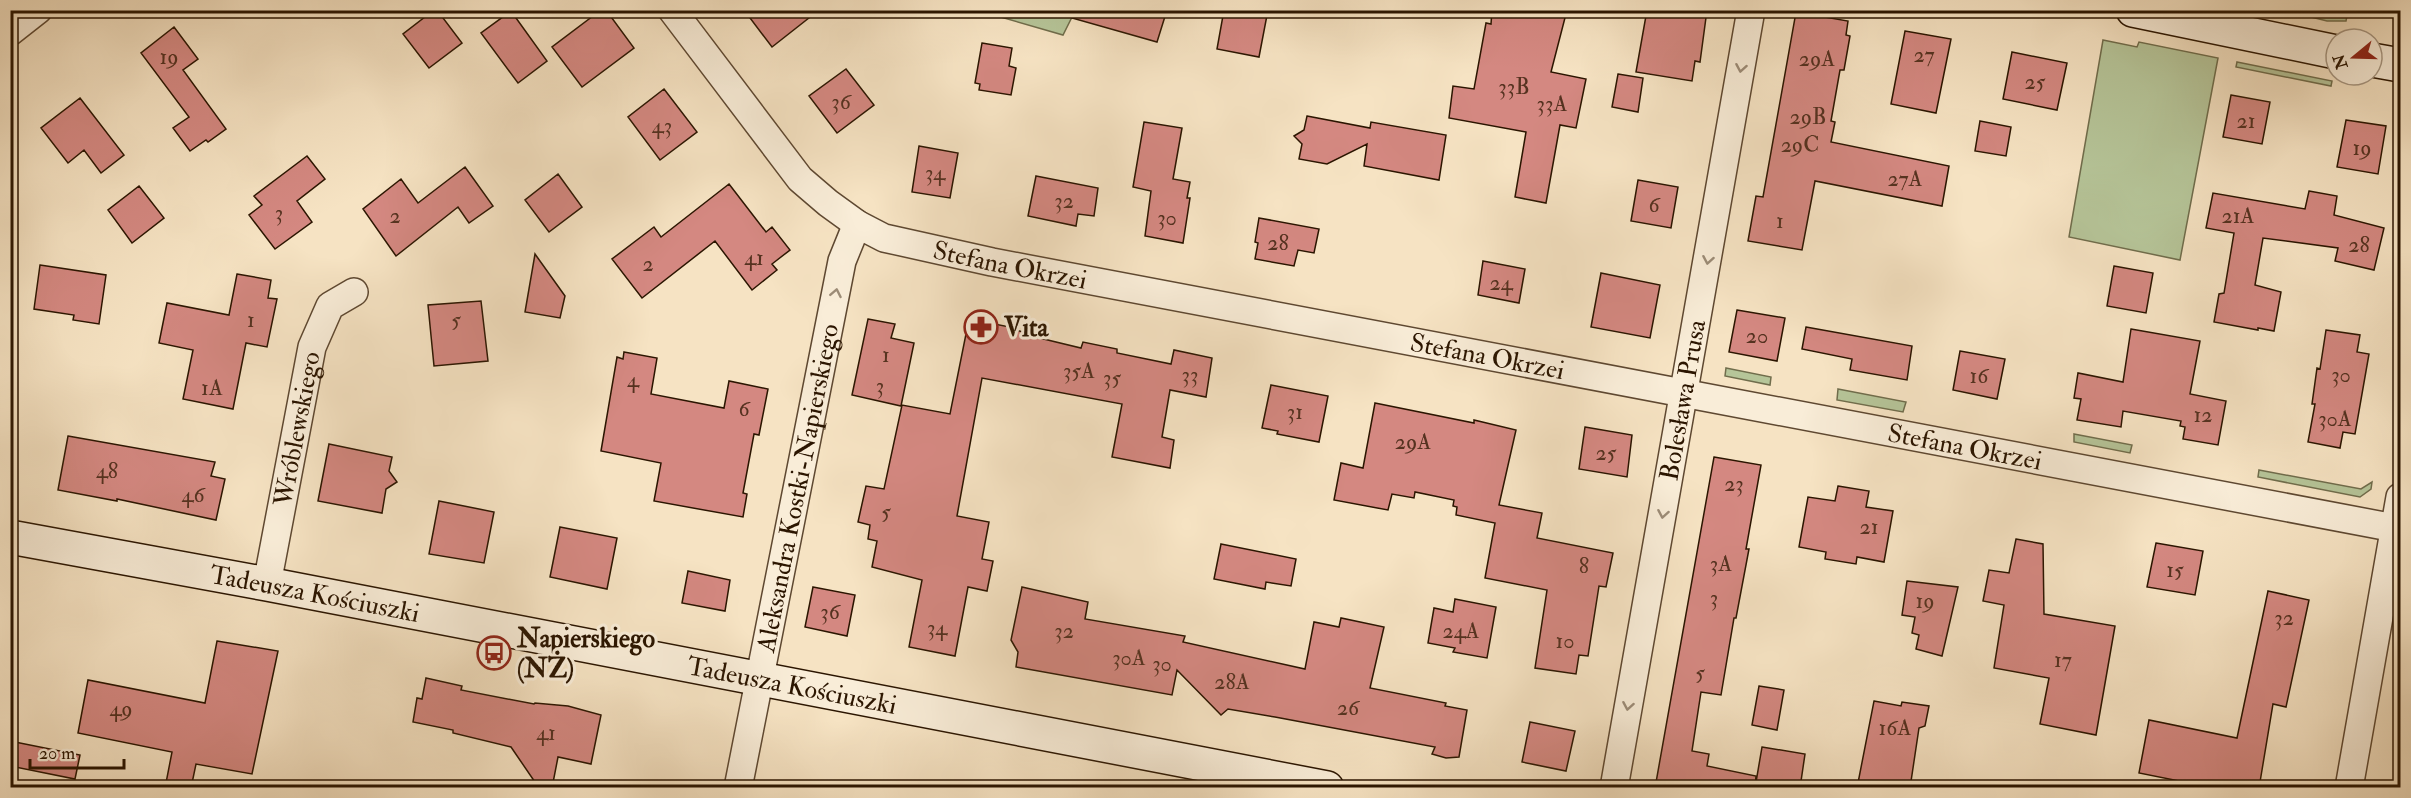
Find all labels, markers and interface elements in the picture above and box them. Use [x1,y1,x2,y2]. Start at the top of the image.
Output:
north arrow [2324,27,2384,87]
house number: 27 [1913,41,1935,69]
house number: 19 [159,43,179,71]
house number: 29A [1799,45,1835,73]
text: N [2329,51,2353,73]
one-way arrow [1735,63,1748,73]
house number: 25 [2025,68,2046,96]
house number: 33B [1498,73,1530,101]
house number: 36 [831,88,853,116]
house number: 33A [1537,90,1567,118]
house number: 29B [1790,103,1826,131]
house number: 21 [2236,107,2256,135]
house number: 43 [652,112,672,140]
house number: 29C [1781,131,1819,159]
house number: 19 [2352,134,2372,162]
house number: 34 [925,159,946,187]
house number: 27A [1887,165,1923,193]
house number: 32 [1054,187,1074,215]
house number: 6 [1648,191,1661,219]
house number: 3 [275,199,283,227]
house number: 2 [389,202,401,230]
house number: 21A [2222,202,2255,230]
house number: 30 [1157,204,1177,232]
house number: 1 [1776,207,1784,235]
house number: 28 [1267,229,1289,257]
house number: 28 [2348,231,2370,259]
street label: Stefana Okrzei [930,234,1090,297]
house number: 41 [744,244,764,272]
house number: 2 [642,250,654,278]
one-way arrow [1702,256,1714,265]
house number: 24 [1489,269,1514,297]
one-way arrow [829,288,842,298]
house number: 1 [247,306,255,334]
house number: 5 [451,306,461,334]
pharmacy icon: Vita [963,309,999,345]
place label: Vita [1003,312,1049,344]
street label: Bolesława Prusa [1653,317,1713,483]
street label: Aleksandra Kostki-Napierskiego [750,321,846,656]
house number: 20 [1746,322,1768,350]
street label: Stefana Okrzei [1408,327,1567,387]
house number: 1 [882,341,890,369]
street label: Wróblewskiego [267,349,328,510]
house number: 35A [1063,357,1095,385]
house number: 33 [1182,361,1198,389]
house number: 30 [2331,361,2351,389]
house number: 16 [1970,362,1990,390]
house number: 35 [1103,364,1121,392]
house number: 4 [627,366,640,394]
house number: 3 [876,372,884,400]
house number: 1A [201,374,223,402]
house number: 6 [738,395,751,423]
house number: 31 [1287,398,1303,426]
house number: 12 [2193,401,2213,429]
house number: 30A [2318,405,2352,433]
street label: Stefana Okrzei [1885,417,2044,478]
house number: 29A [1395,428,1431,456]
house number: 25 [1596,439,1617,467]
house number: 48 [96,457,118,485]
house number: 23 [1724,470,1744,498]
house number: 46 [182,481,206,509]
house number: 5 [881,498,891,526]
one-way arrow [1657,509,1670,519]
house number: 21 [1859,513,1879,541]
house number: 3A [1710,550,1732,578]
house number: 8 [1579,552,1589,580]
house number: 15 [2166,556,2184,584]
street label: Tadeusza Kościuszki [207,559,422,630]
house number: 3 [1710,584,1718,612]
house number: 19 [1915,587,1935,615]
house number: 36 [820,598,842,626]
house number: 32 [2274,604,2294,632]
house number: 34 [927,614,948,642]
house number: 32 [1054,617,1074,645]
house number: 24A [1443,617,1480,645]
place label: Napierskiego (NŻ) [516,623,656,685]
house number: 10 [1555,627,1575,655]
bus stop icon: Napierskiego (NŻ) [476,635,512,671]
house number: 30A [1112,644,1146,672]
house number: 17 [2054,646,2072,674]
street label: Tadeusza Kościuszki [684,650,900,722]
house number: 30 [1152,650,1172,678]
house number: 5 [1695,659,1705,687]
house number: 28A [1214,668,1250,696]
house number: 26 [1337,694,1361,722]
house number: 49 [109,695,133,723]
one-way arrow [1622,701,1635,711]
house number: 16A [1879,714,1911,742]
house number: 41 [536,719,556,747]
scale bar [30,732,124,770]
text: 20 m [39,742,75,765]

